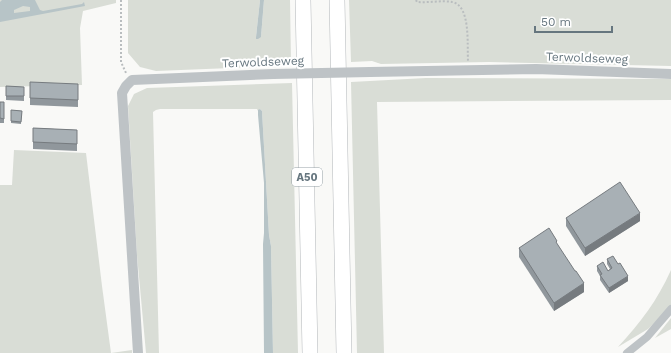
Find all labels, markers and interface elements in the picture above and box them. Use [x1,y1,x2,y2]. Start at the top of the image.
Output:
scale bar [535,8,612,34]
text: 50 m [541,15,571,29]
street label: Terwoldseweg [546,50,629,66]
street label: Terwoldseweg [222,54,305,70]
road number: A50 [292,168,322,186]

